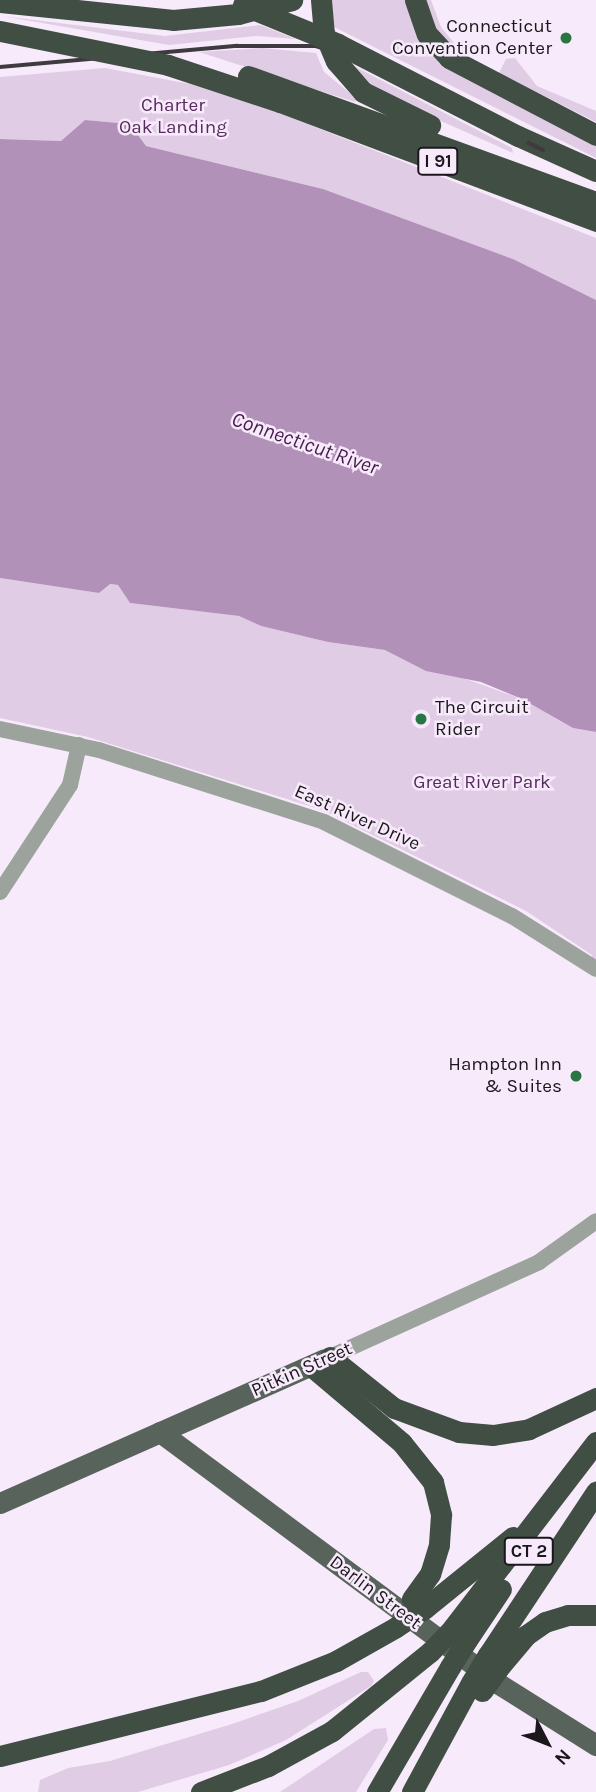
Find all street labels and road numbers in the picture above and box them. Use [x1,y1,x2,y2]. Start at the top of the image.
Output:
road number: I 91 [417,146,459,176]
street label: East River Drive [291,780,423,856]
street label: Pitkin Street [248,1338,356,1402]
road number: CT 2 [503,1536,555,1566]
street label: Darlin Street [325,1551,425,1635]

